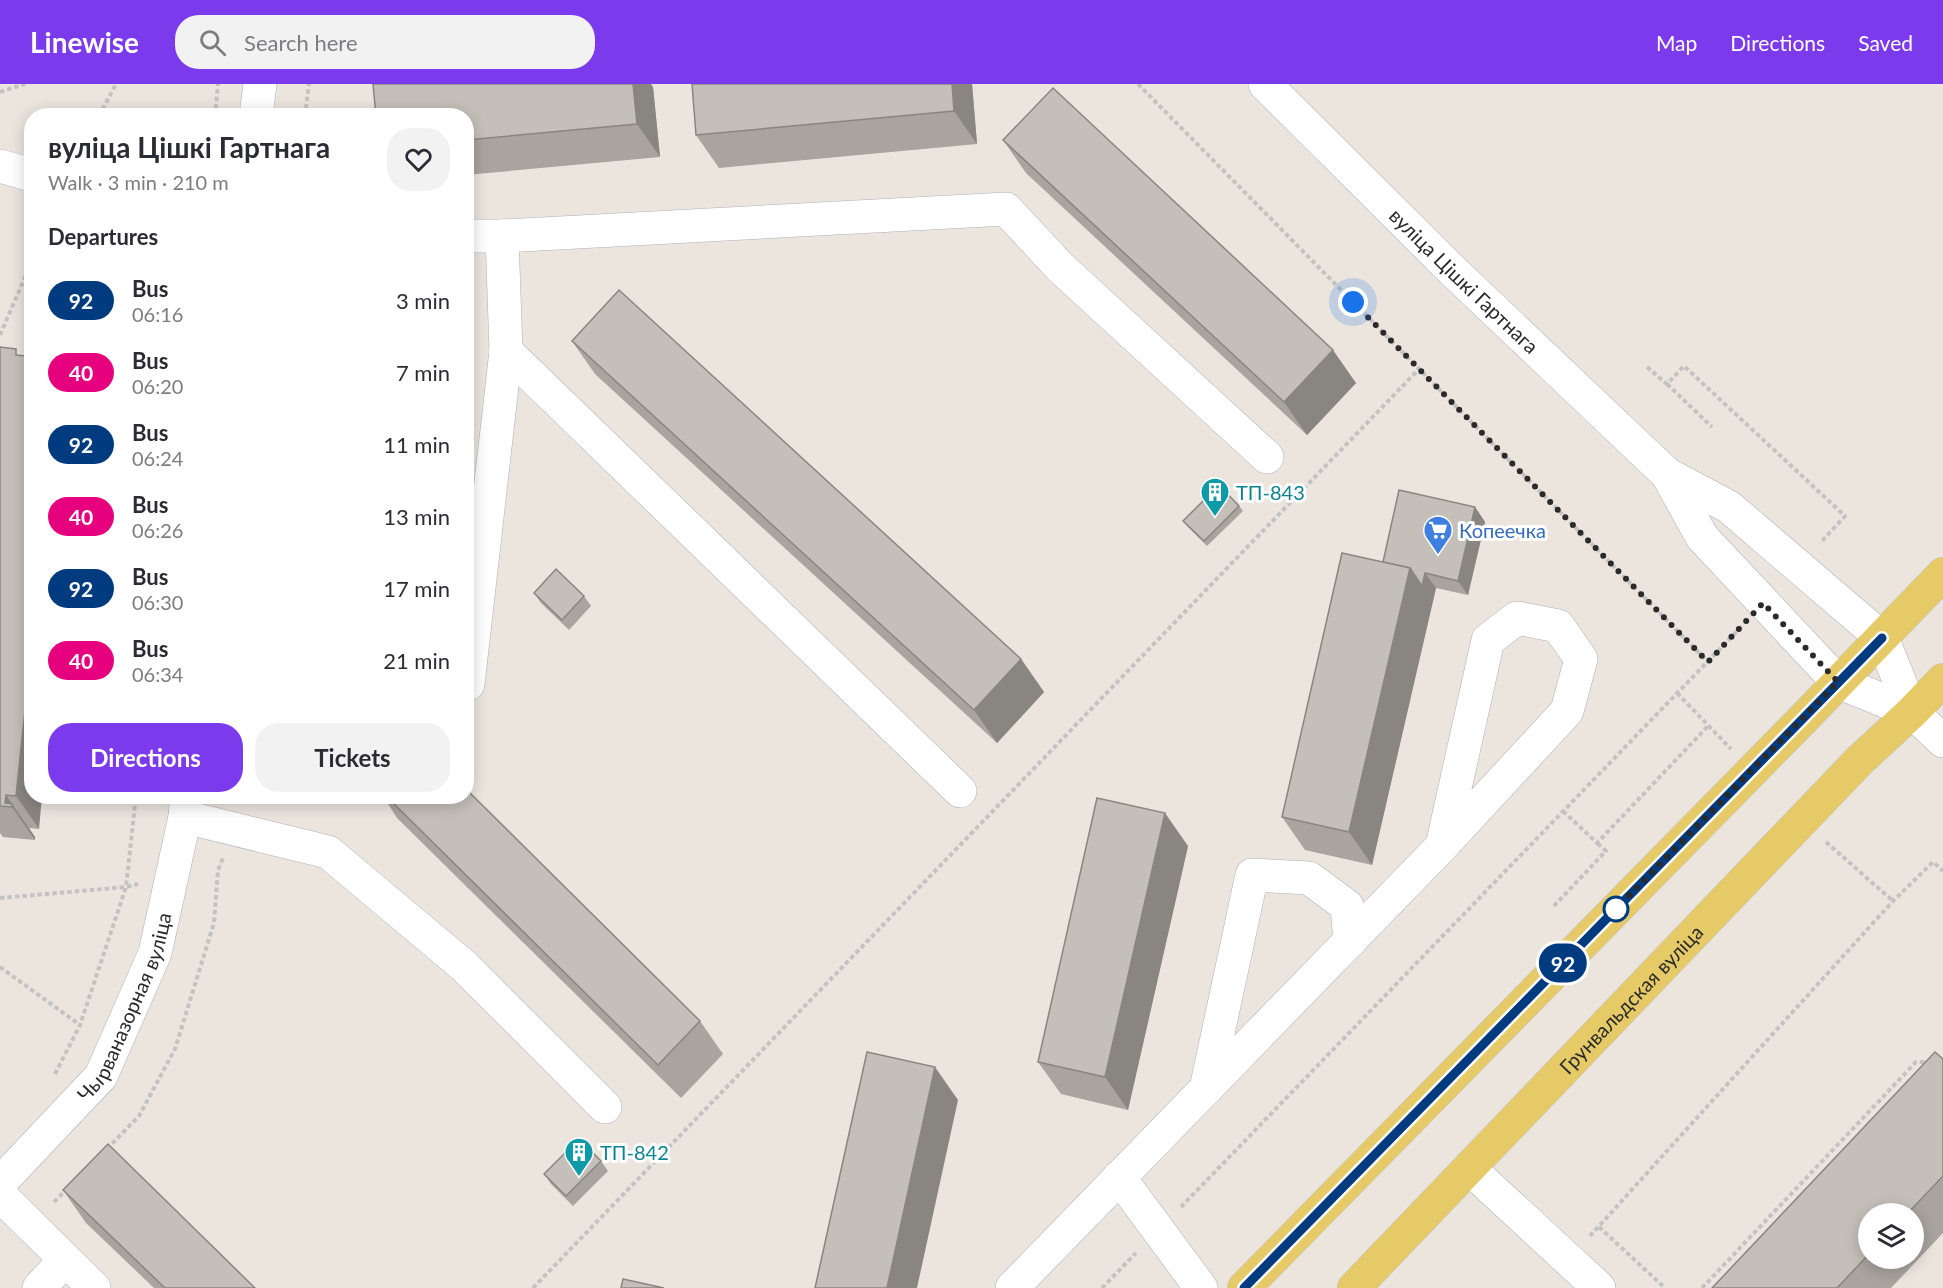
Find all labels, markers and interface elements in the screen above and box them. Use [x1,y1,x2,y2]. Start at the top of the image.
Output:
search box [175,15,595,69]
text: Linewise [30,25,139,59]
icon: search [196,26,229,59]
text: Search here [244,29,358,56]
text: Map [1656,30,1697,55]
text: Directions [1730,30,1825,55]
text: Saved [1858,30,1913,55]
button: heart [387,128,450,191]
text: вуліца Цішкі Гартнага [48,130,330,164]
text: Walk · 3 min · 210 m [48,170,229,194]
street label: вуліца Цішкі Гартнага [1385,203,1544,358]
text: Departures [48,223,158,250]
text: Bus [132,275,168,302]
text: 3 min [396,287,450,314]
your location [1338,287,1368,317]
text: 92 [69,288,93,313]
text: 06:16 [132,302,183,326]
text: Bus [132,347,168,374]
text: 7 min [396,359,450,386]
text: 40 [69,360,93,385]
text: 06:20 [132,374,183,398]
text: Bus [132,419,168,446]
text: 11 min [383,431,450,458]
text: 92 [69,432,93,457]
text: 06:24 [132,446,183,470]
building icon: ТП-843 [1199,476,1231,518]
place label: ТП-843 [1236,480,1305,504]
text: Bus [132,491,168,518]
text: 13 min [383,503,450,530]
text: 40 [69,504,93,529]
supermarket icon: Копеечка [1422,514,1454,556]
text: 06:26 [132,518,183,542]
place label: Копеечка [1459,518,1546,542]
text: Bus [132,563,168,590]
text: 17 min [383,575,450,602]
text: 92 [69,576,93,601]
text: 06:30 [132,590,183,614]
text: Bus [132,635,168,662]
text: 21 min [383,647,450,674]
text: 40 [69,648,93,673]
text: 06:34 [132,662,183,686]
button: Directions [48,723,243,792]
button: Tickets [255,723,450,792]
unlabelled marker [1603,896,1629,922]
street label: Чырваназорная вуліца [72,910,176,1106]
street label: Грунвальдская вуліца [1554,920,1708,1079]
line badge: 92 [1536,944,1590,982]
text: 92 [1551,951,1575,976]
building icon: ТП-842 [563,1136,595,1178]
place label: ТП-842 [600,1140,669,1164]
map controls [1858,1203,1924,1269]
button: layers [1858,1203,1924,1269]

